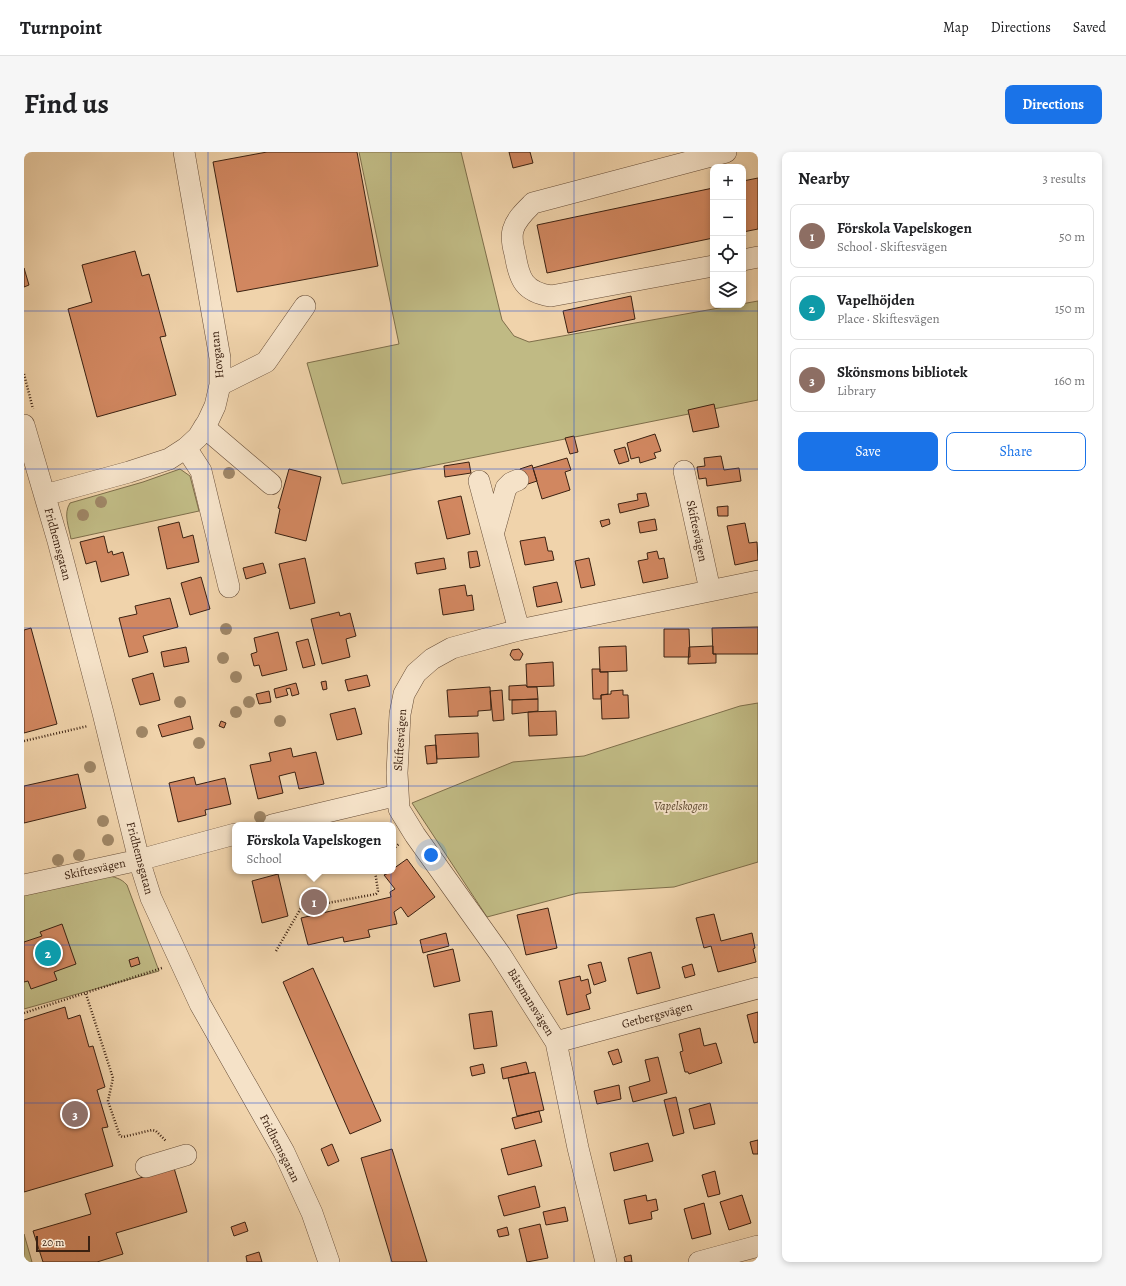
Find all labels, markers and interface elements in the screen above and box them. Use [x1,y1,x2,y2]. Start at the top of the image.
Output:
text: Turnpoint [20,15,102,41]
text: Map [943,18,969,37]
text: Directions [991,18,1051,37]
text: Saved [1073,18,1106,37]
text: Find us [24,85,109,123]
button: Directions [1005,85,1102,124]
map controls [710,164,746,308]
button: + [710,164,746,200]
text: Nearby [798,167,849,190]
text: 3 results [1042,170,1086,187]
button: − [710,200,746,236]
text: Förskola Vapelskogen [837,218,972,238]
text: 1 [810,228,814,245]
text: 50 m [1059,228,1085,245]
button: locate [710,236,746,272]
text: School · Skiftesvägen [837,238,947,255]
button: layers [710,272,746,308]
text: Vapelhöjden [837,290,915,310]
text: 2 [809,300,815,317]
text: 150 m [1055,300,1085,317]
text: Place · Skiftesvägen [837,310,940,327]
street label: Hovgatan [207,330,227,379]
text: Skönsmons bibliotek [837,362,968,382]
text: 3 [809,372,815,389]
text: 160 m [1054,372,1085,389]
text: Library [837,382,876,399]
button: Save [798,432,938,471]
button: Share [946,432,1086,471]
street label: Skiftesvägen [683,499,711,564]
street label: Fridhemsgatan [41,506,75,582]
street label: Skiftesvägen [390,708,410,772]
park label: Vapelskogen [654,798,708,814]
street label: Fridhemsgatan [123,820,157,896]
popup [232,822,396,874]
text: Förskola Vapelskogen [247,830,381,850]
your location [421,845,441,865]
text: School [247,850,282,867]
street label: Skiftesvägen [63,855,128,883]
pin: 1 [301,887,327,917]
pin: 2 [35,938,61,968]
street label: Båtsmansvägen [504,965,558,1039]
street label: Getbergsvägen [620,998,695,1032]
pin: 3 [62,1099,88,1129]
street label: Fridhemsgatan [256,1111,304,1185]
scale bar [36,1234,90,1253]
text: 20 m [42,1235,64,1250]

